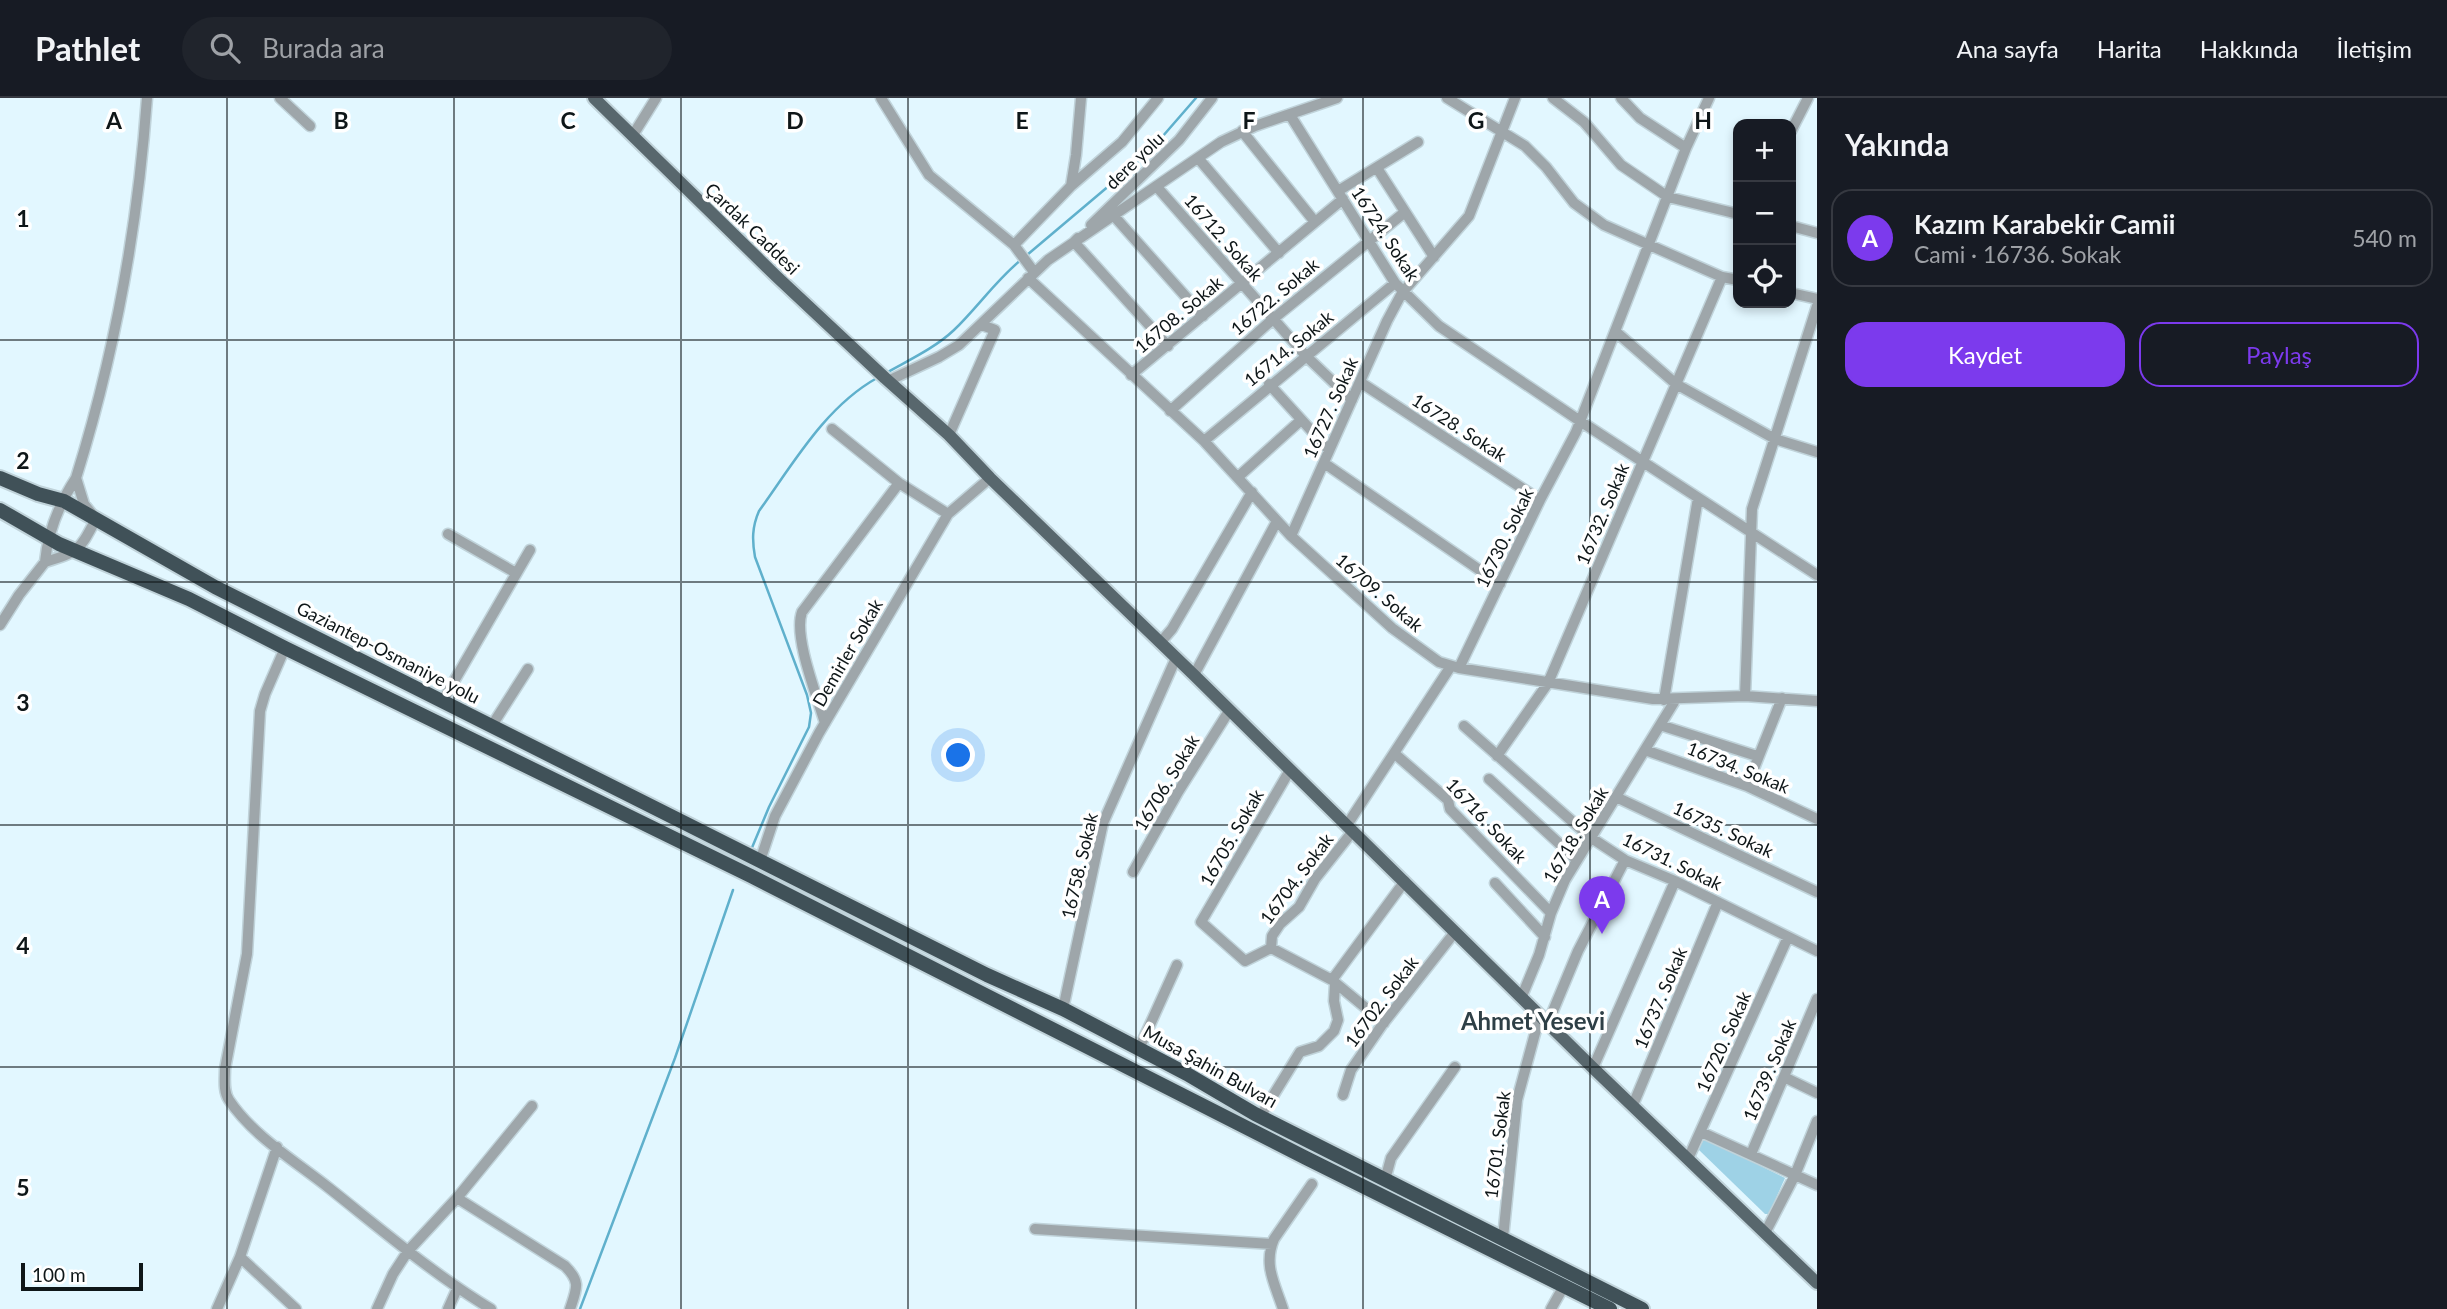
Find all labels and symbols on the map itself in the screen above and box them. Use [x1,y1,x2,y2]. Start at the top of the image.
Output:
text: A [105,106,123,134]
text: B [333,106,349,134]
text: C [560,106,576,134]
text: D [786,106,804,134]
text: E [1015,106,1029,134]
text: F [1242,106,1256,134]
text: G [1468,106,1484,134]
text: H [1694,106,1712,134]
street label: dere yolu [1100,127,1168,194]
street label: Çardak Caddesi [701,178,804,279]
street label: 16724. Sokak [1347,182,1425,286]
street label: 16712. Sokak [1180,189,1268,286]
text: 1 [16,204,30,232]
street label: 16722. Sokak [1226,252,1324,339]
street label: 16708. Sokak [1130,270,1228,357]
street label: 16714. Sokak [1239,305,1338,391]
street label: 16727. Sokak [1298,353,1362,461]
street label: 16728. Sokak [1408,388,1512,466]
text: 2 [16,446,30,474]
street label: 16732. Sokak [1571,459,1634,568]
street label: 16730. Sokak [1470,483,1538,591]
street label: 16709. Sokak [1332,548,1428,637]
street label: Demirler Sokak [807,594,887,710]
street label: Gaziantep-Osmaniye yolu [293,596,484,708]
text: 3 [16,688,30,716]
street label: 16706. Sokak [1129,730,1204,835]
street label: 16734. Sokak [1684,737,1793,798]
your location [941,738,975,772]
street label: 16716. Sokak [1442,773,1532,868]
street label: 16718. Sokak [1538,782,1613,887]
street label: 16705. Sokak [1195,784,1268,890]
street label: 16735. Sokak [1670,796,1778,862]
street label: 16758. Sokak [1056,810,1102,921]
street label: 16731. Sokak [1619,827,1727,895]
street label: 16704. Sokak [1255,828,1338,928]
pin: A [1579,876,1625,934]
text: 4 [16,931,30,959]
street label: 16737. Sokak [1629,943,1692,1052]
street label: 16702. Sokak [1340,951,1423,1051]
street label: 16720. Sokak [1691,987,1755,1095]
district label: Ahmet Yesevi [1460,1006,1605,1035]
street label: 16739. Sokak [1738,1015,1801,1124]
street label: Musa Şahin Bulvarı [1139,1020,1281,1112]
street label: 16701. Sokak [1479,1089,1515,1200]
text: 5 [16,1173,30,1201]
scale bar [21,1260,144,1292]

